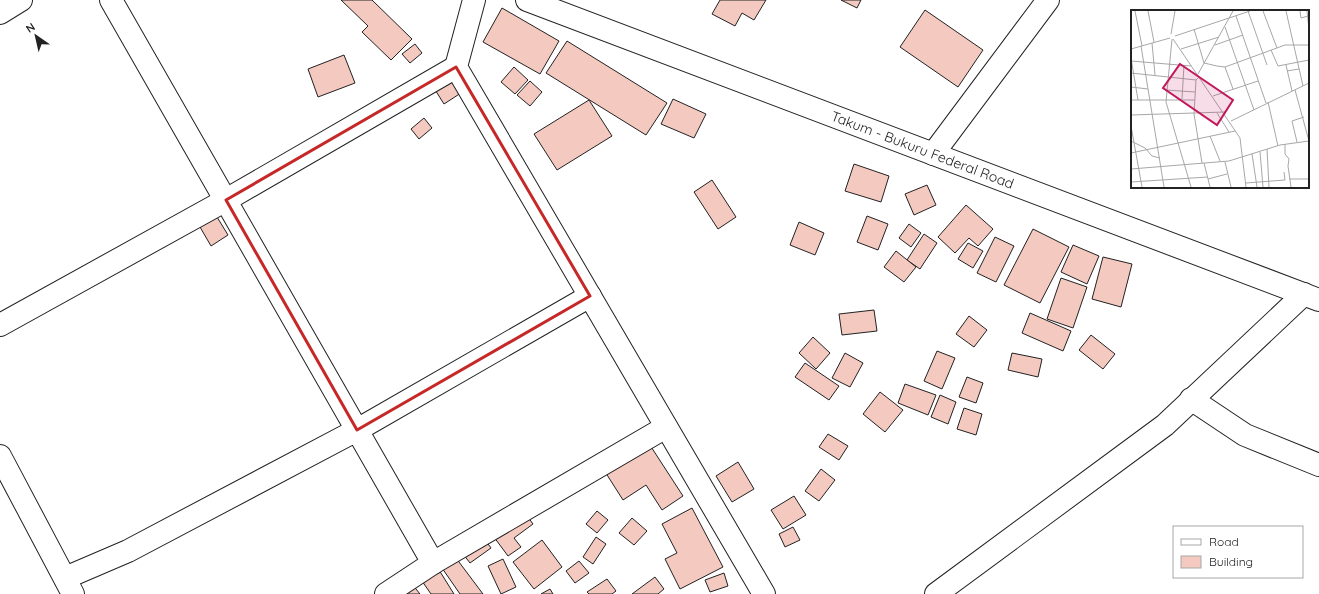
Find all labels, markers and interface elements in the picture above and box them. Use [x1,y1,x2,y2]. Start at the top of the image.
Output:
inset map [1131,10,1309,188]
north arrow [16,16,56,56]
text: N [23,20,38,36]
street label: Takum - Bukuru Federal Road [829,107,1017,193]
legend [1173,526,1303,578]
text: Road [1209,534,1239,549]
text: Building [1209,554,1253,569]

